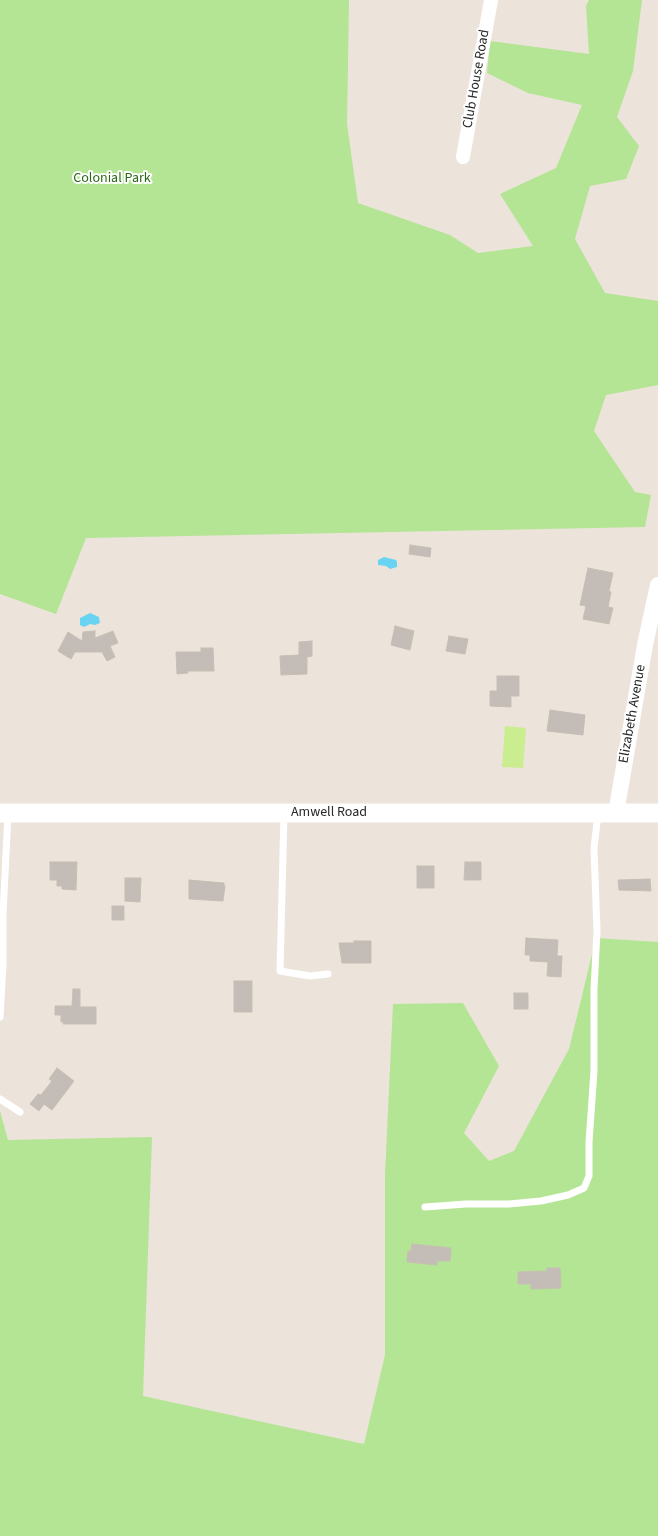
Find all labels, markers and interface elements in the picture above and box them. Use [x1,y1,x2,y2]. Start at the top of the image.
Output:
street label: Club House Road [460,28,494,130]
park label: Colonial Park [73,171,151,187]
street label: Elizabeth Avenue [616,663,650,765]
street label: Amwell Road [291,805,367,821]

